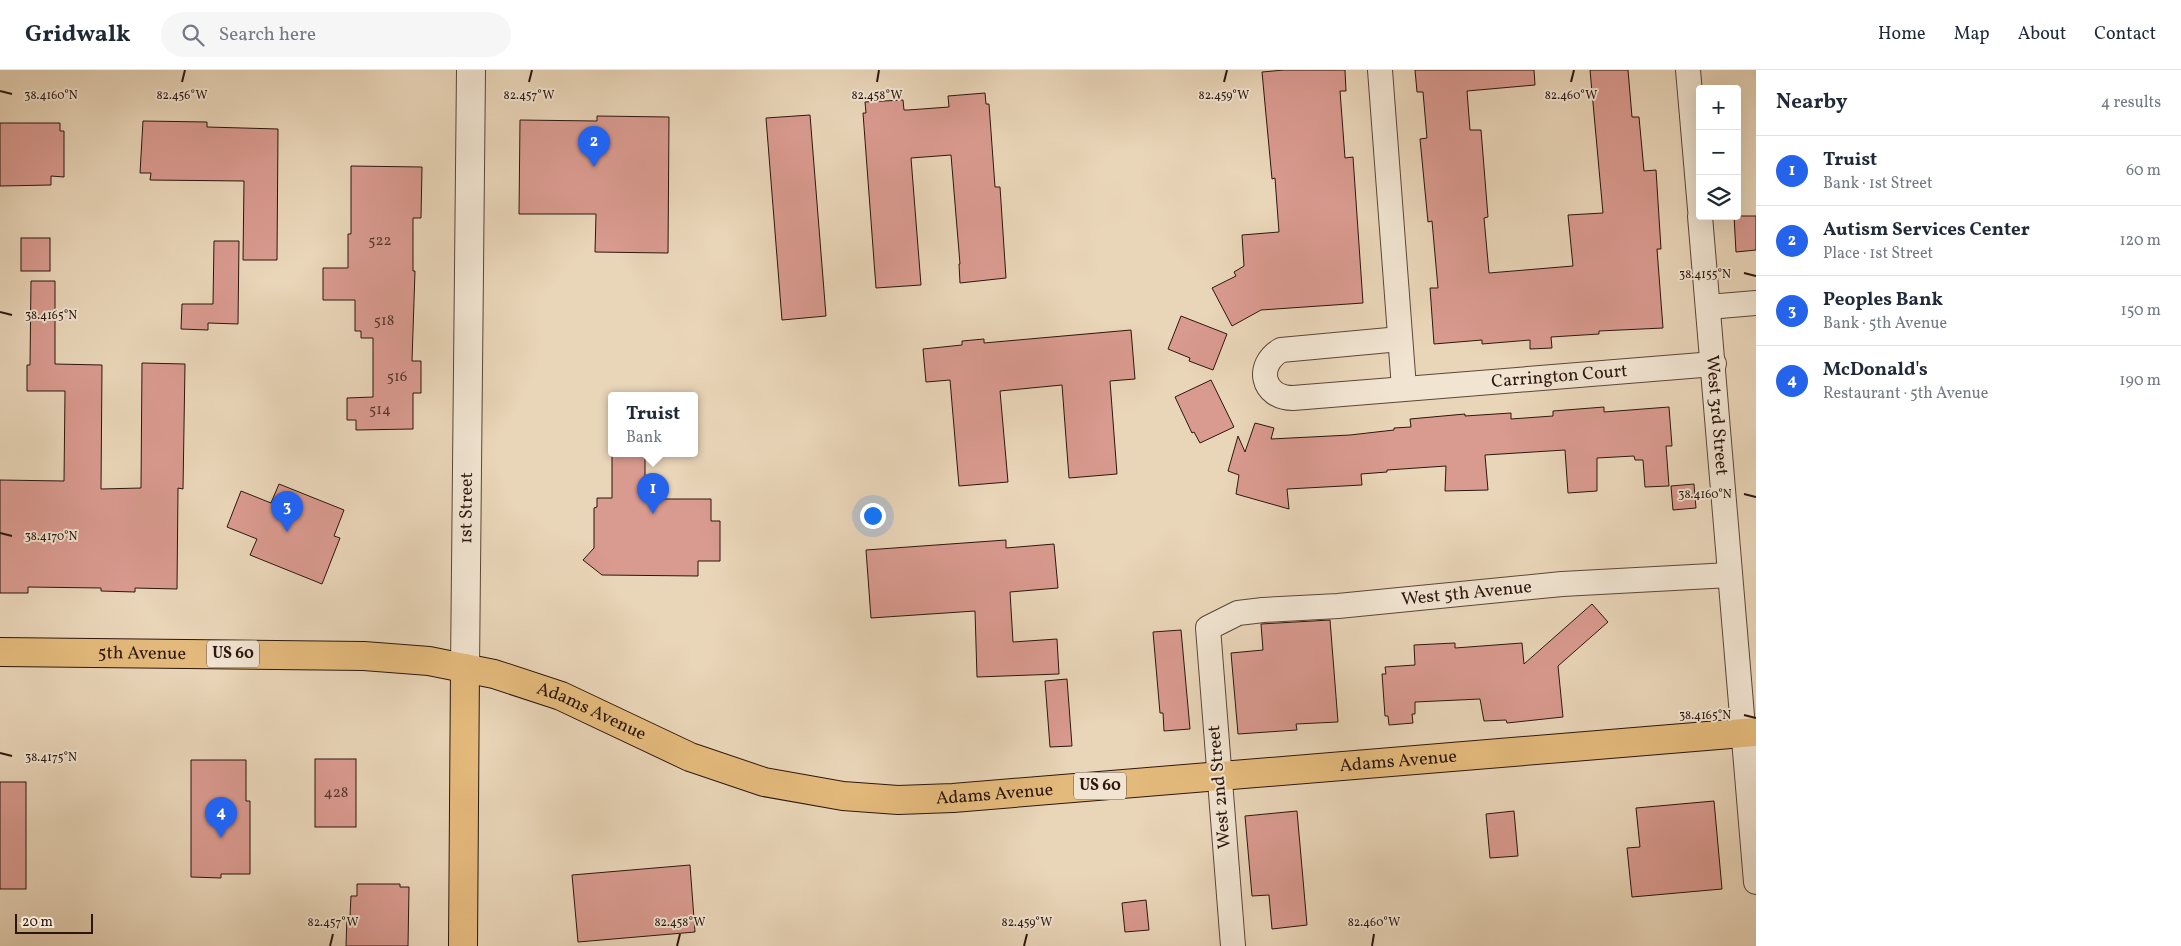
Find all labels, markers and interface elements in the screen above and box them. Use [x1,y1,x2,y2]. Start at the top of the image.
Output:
search box [161,12,511,57]
text: Gridwalk [25,18,131,52]
icon: search [179,21,207,49]
text: Search here [219,22,316,48]
text: Home [1878,22,1926,47]
text: Map [1954,22,1990,47]
text: About [2018,22,2066,47]
text: Contact [2094,22,2156,47]
map controls [1696,85,1741,220]
button: + [1696,85,1741,130]
text: 38.4160°N [24,88,78,104]
text: 82.456°W [156,88,208,104]
text: 82.457°W [504,88,554,104]
text: 82.458°W [851,88,903,104]
text: 82.459°W [1199,88,1249,104]
text: 82.460°W [1545,88,1597,104]
text: Nearby [1776,88,1847,117]
text: 4 results [2101,92,2161,114]
pin: 2 [578,126,610,167]
button: − [1696,130,1741,175]
text: Truist [1823,147,1877,173]
text: 1 [1789,160,1795,182]
text: 60 m [2126,160,2161,182]
text: Bank · 1st Street [1823,173,1933,195]
button: layers [1696,175,1741,220]
text: Autism Services Center [1823,217,2030,243]
text: 2 [1788,230,1796,252]
text: 120 m [2119,230,2161,252]
house number: 522 [368,231,392,252]
text: Place · 1st Street [1823,243,1933,265]
text: 38.4155°N [1679,267,1731,283]
text: Peoples Bank [1823,287,1943,313]
text: 3 [1788,300,1796,322]
text: 150 m [2120,300,2161,322]
text: 38.4165°N [25,308,77,324]
house number: 518 [374,311,394,332]
text: Bank · 5th Avenue [1823,313,1947,335]
street label: West 3rd Street [1699,354,1734,476]
text: McDonald's [1823,357,1928,383]
street label: Carrington Court [1490,359,1629,394]
house number: 516 [387,367,407,388]
text: 4 [1787,370,1797,392]
text: 190 m [2119,370,2161,392]
text: Restaurant · 5th Avenue [1823,383,1988,405]
popup [608,392,698,457]
house number: 514 [369,400,391,421]
text: Truist [626,401,680,427]
text: Bank [626,427,662,449]
street label: 1st Street [454,472,479,544]
pin: 1 [637,473,669,514]
text: 38.4160°N [1678,487,1732,503]
pin: 3 [271,491,303,532]
your location [860,503,886,529]
text: 38.4170°N [25,529,77,545]
street label: West 5th Avenue [1400,575,1533,612]
road number: US 60 [207,640,259,668]
street label: 5th Avenue [98,641,186,667]
street label: Adams Avenue [534,676,650,747]
text: 38.4165°N [1679,708,1731,724]
street label: West 2nd Street [1202,724,1238,850]
street label: Adams Avenue [1339,744,1458,779]
text: 38.4175°N [25,750,77,766]
road number: US 60 [1074,772,1126,799]
street label: Adams Avenue [936,777,1054,811]
house number: 428 [324,783,348,804]
pin: 4 [205,797,237,838]
scale bar [15,911,92,934]
text: 20 m [22,913,53,932]
text: 82.457°W [308,915,358,931]
text: 82.458°W [654,915,706,931]
text: 82.459°W [1002,915,1052,931]
text: 82.460°W [1348,915,1400,931]

